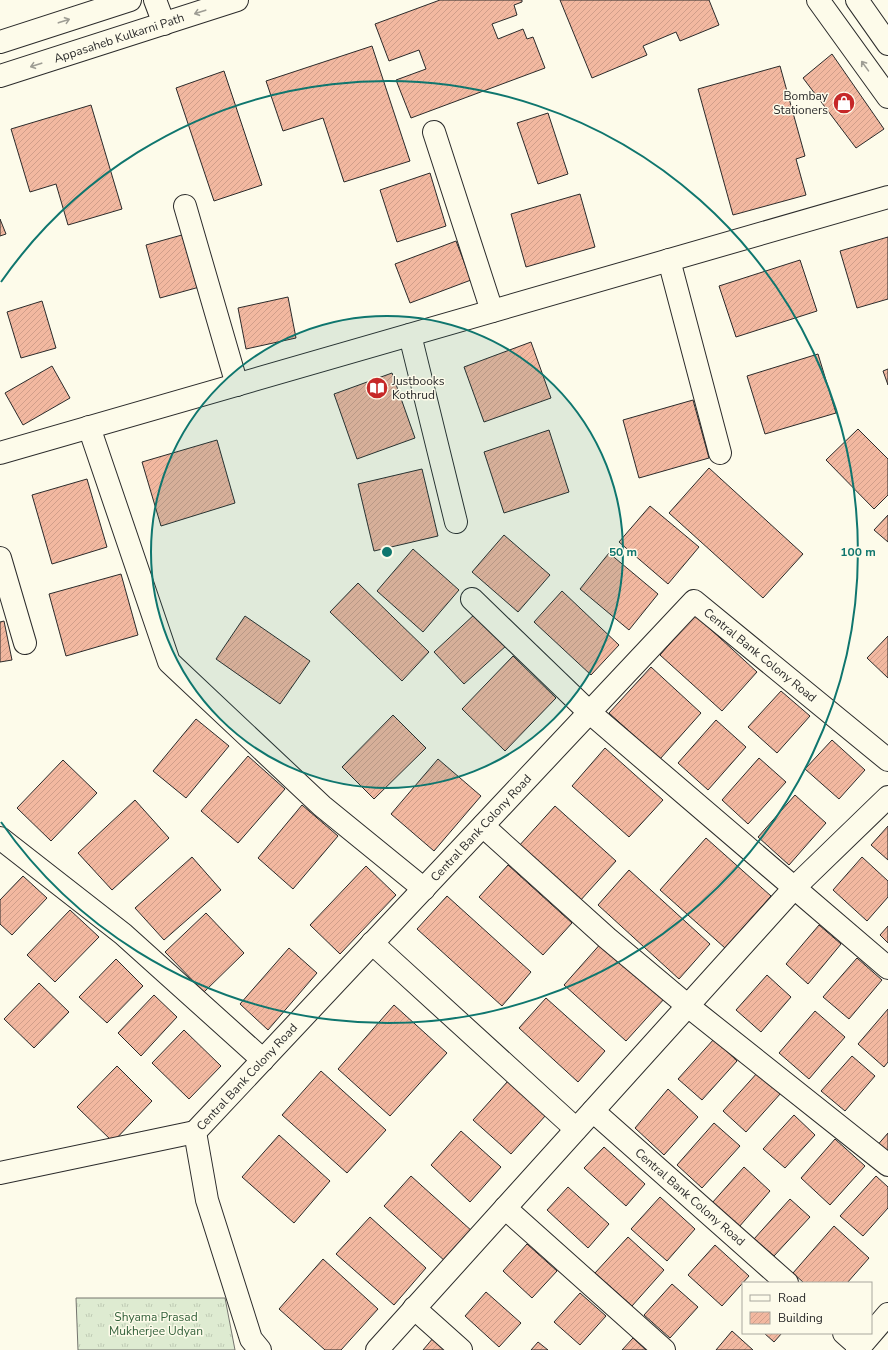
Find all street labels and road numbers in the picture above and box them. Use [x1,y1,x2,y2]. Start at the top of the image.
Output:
street label: Appasaheb Kulkarni Path [52,9,186,67]
street label: Central Bank Colony Road [700,604,820,706]
street label: Central Bank Colony Road [427,771,535,885]
street label: Central Bank Colony Road [193,1020,301,1134]
street label: Central Bank Colony Road [632,1145,748,1249]

